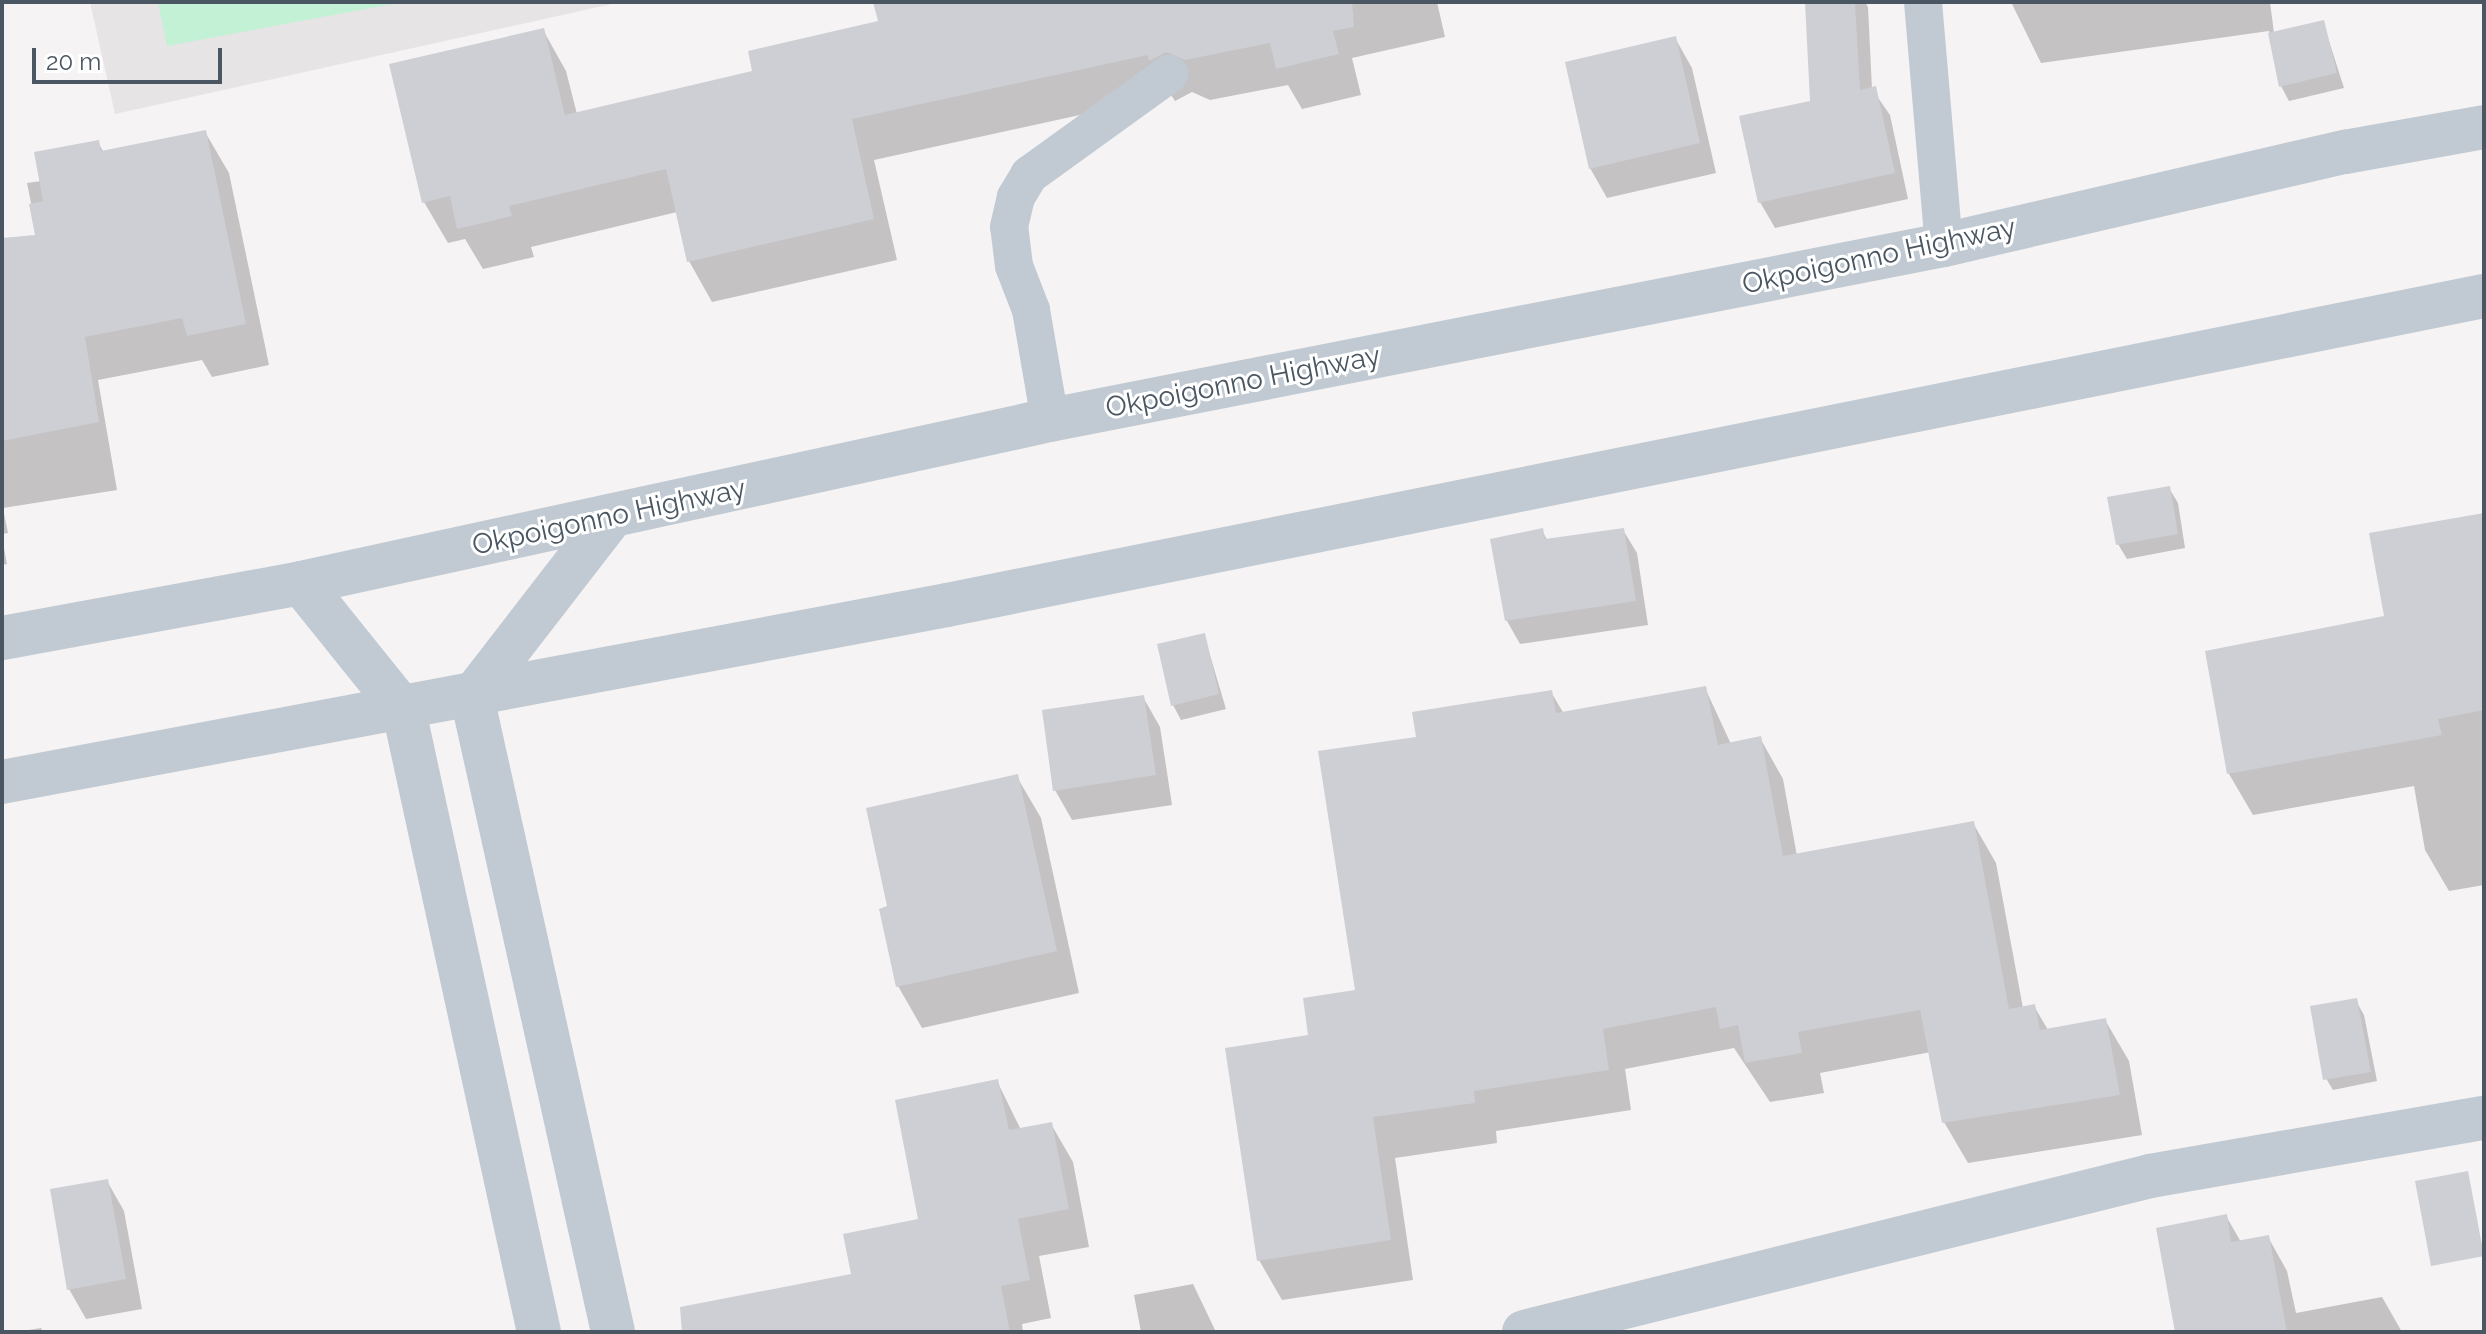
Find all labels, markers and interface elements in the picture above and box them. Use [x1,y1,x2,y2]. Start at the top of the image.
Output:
scale bar [36,32,226,82]
text: 20 m [46,47,101,76]
street label: Okpoigonno Highway [1739,211,2019,301]
street label: Okpoigonno Highway [1103,339,1383,425]
street label: Okpoigonno Highway [469,472,749,562]

